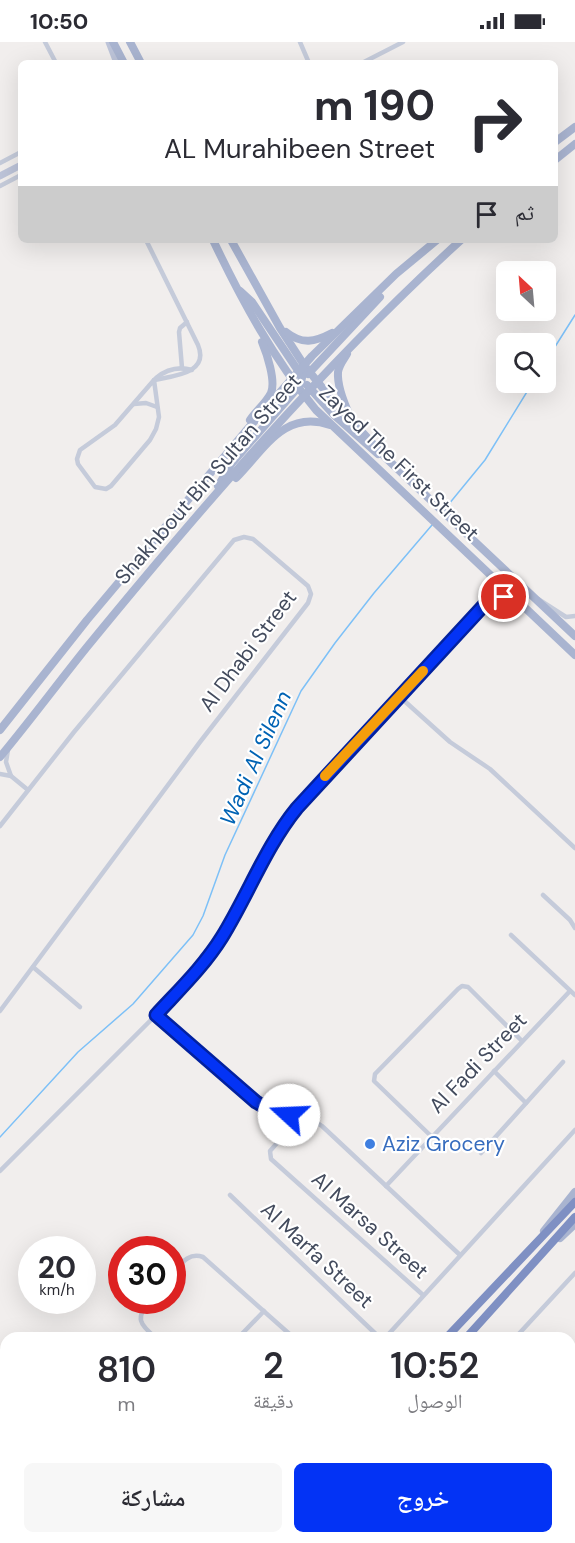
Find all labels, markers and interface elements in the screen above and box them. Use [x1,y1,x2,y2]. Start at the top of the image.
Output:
text: 10:50 [30,7,88,36]
text: 190 m [314,78,435,133]
icon: right [456,84,534,162]
text: AL Murahibeen Street [164,131,435,166]
icon: arrive [470,198,503,231]
text: ثم [515,198,534,227]
north arrow [496,261,556,321]
map controls [496,261,556,393]
button: search [496,333,556,393]
street label: Shakhbout Bin Sultan Street [109,368,307,590]
street label: Zayed The First Street [313,379,485,547]
pin [478,571,529,622]
icon: arrive [487,580,520,613]
street label: Al Dhabi Street [193,584,303,718]
water label: Wadi Al Silenn [213,686,298,830]
street label: Al Fadi Street [423,1007,533,1119]
position arrow [257,1083,321,1147]
place label: Aziz Grocery [382,1130,505,1158]
marker: Aziz Grocery [363,1137,377,1151]
street label: Al Marsa Street [306,1165,434,1285]
street label: Al Marfa Street [255,1196,379,1314]
speed limit sign: 30 [108,1236,186,1314]
text: 20 [38,1248,76,1287]
text: km/h [39,1280,75,1300]
text: 2 [263,1342,284,1389]
text: 10:52 [390,1342,479,1389]
text: 810 [97,1346,156,1393]
text: دقيقة [253,1388,294,1414]
text: الوصول [407,1388,462,1414]
text: m [118,1391,135,1417]
button: مشاركة [24,1463,282,1532]
button: خروج [294,1463,552,1532]

